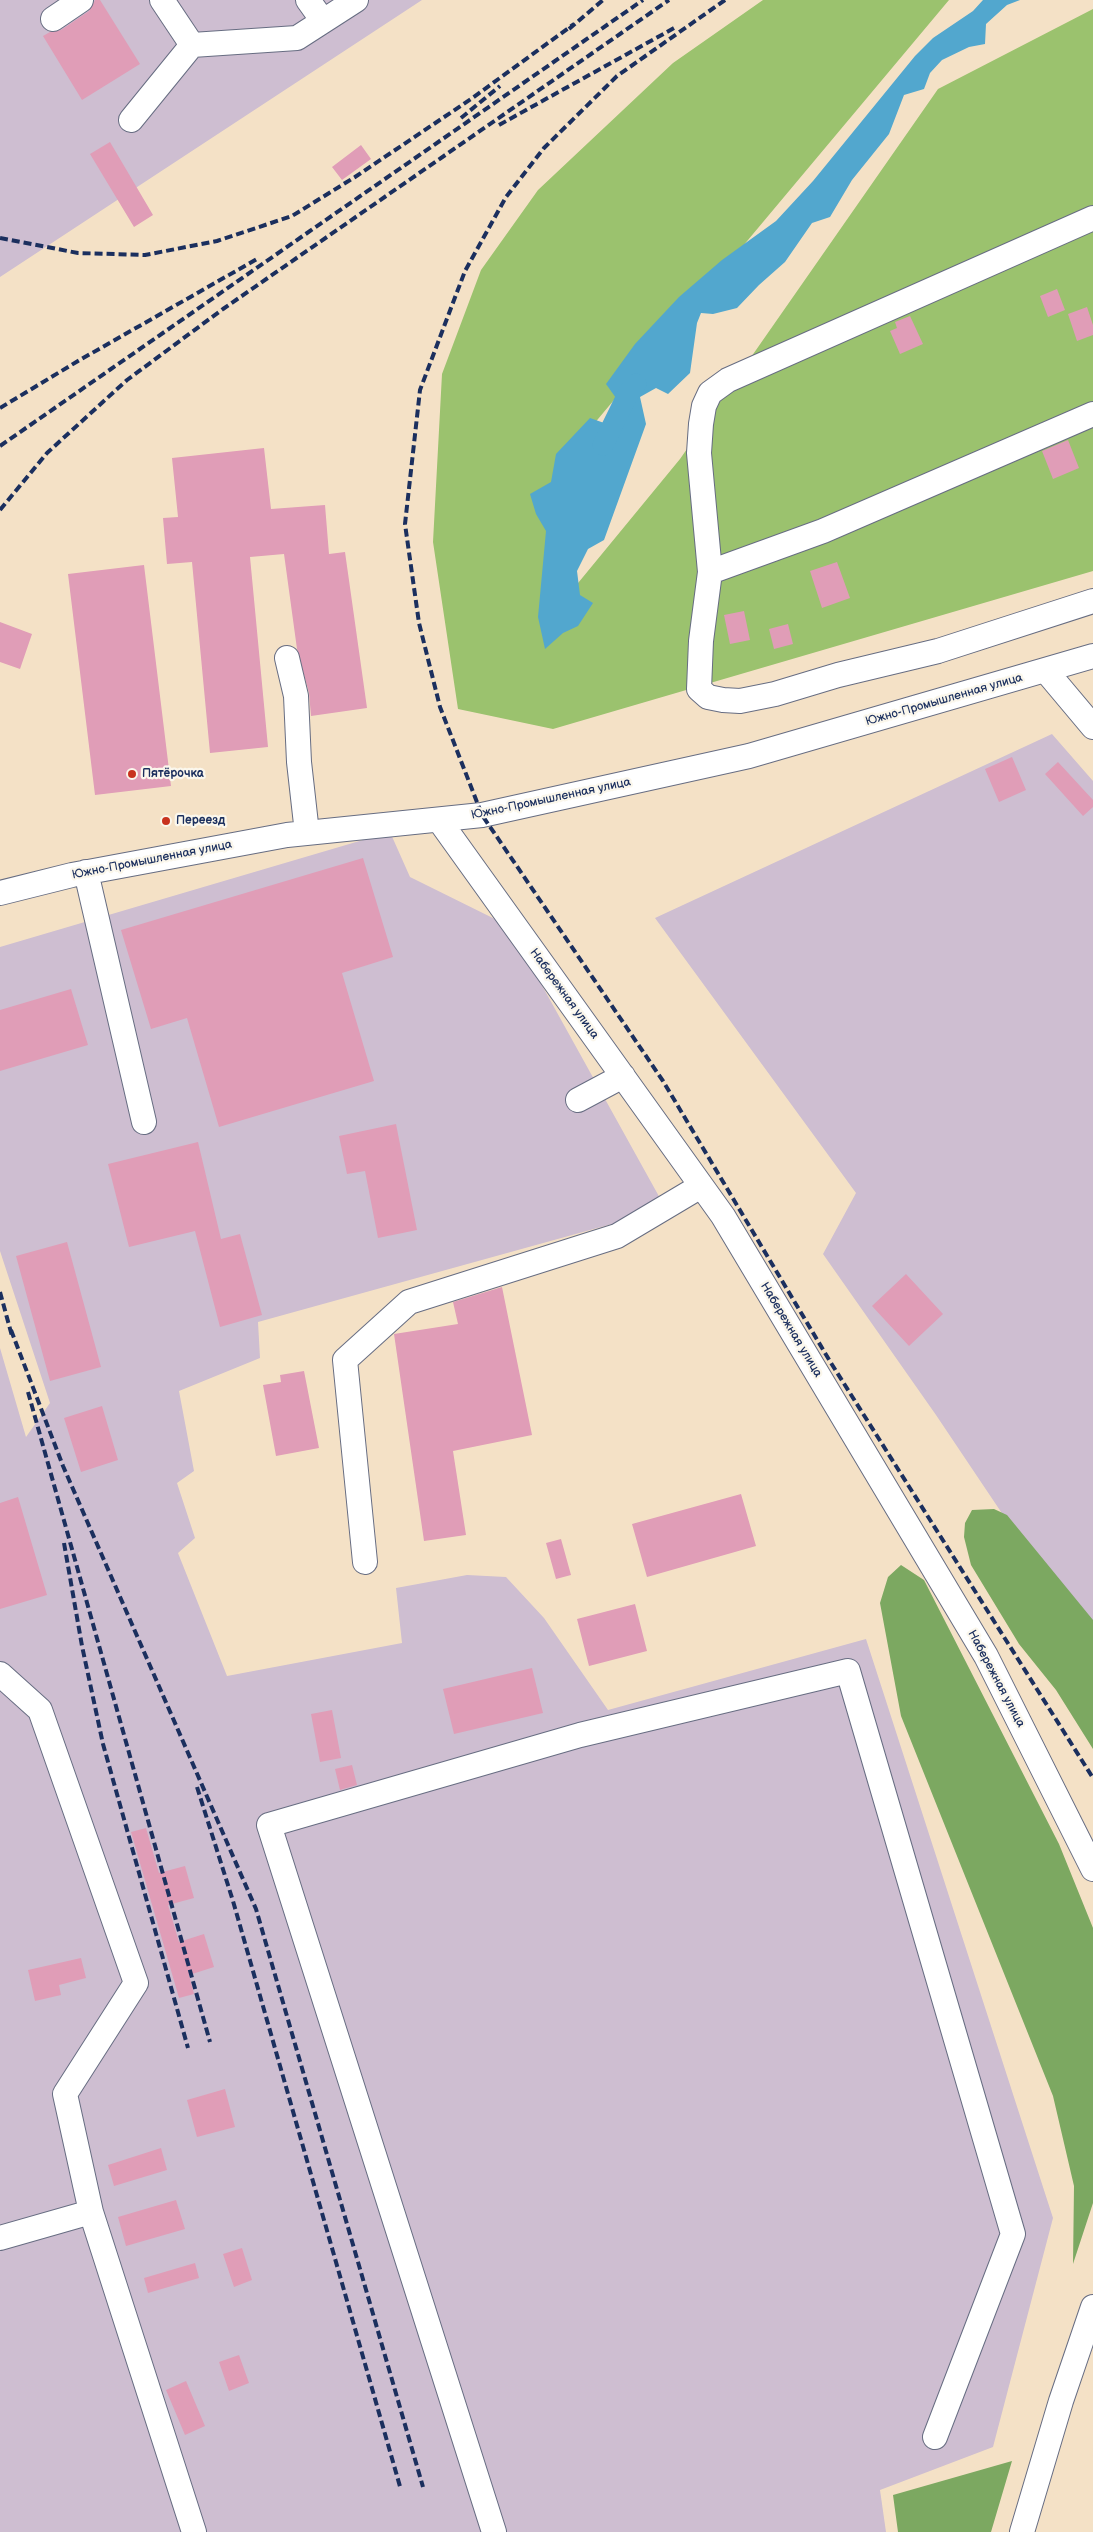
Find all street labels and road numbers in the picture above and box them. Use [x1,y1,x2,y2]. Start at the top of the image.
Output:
street label: Южно-Промышленная улица [864,671,1024,729]
street label: Южно-Промышленная улица [470,775,632,823]
street label: Южно-Промышленная улица [71,837,233,883]
street label: Набережная улица [526,946,602,1042]
street label: Набережная улица [757,1280,825,1380]
street label: Набережная улица [964,1628,1028,1730]

